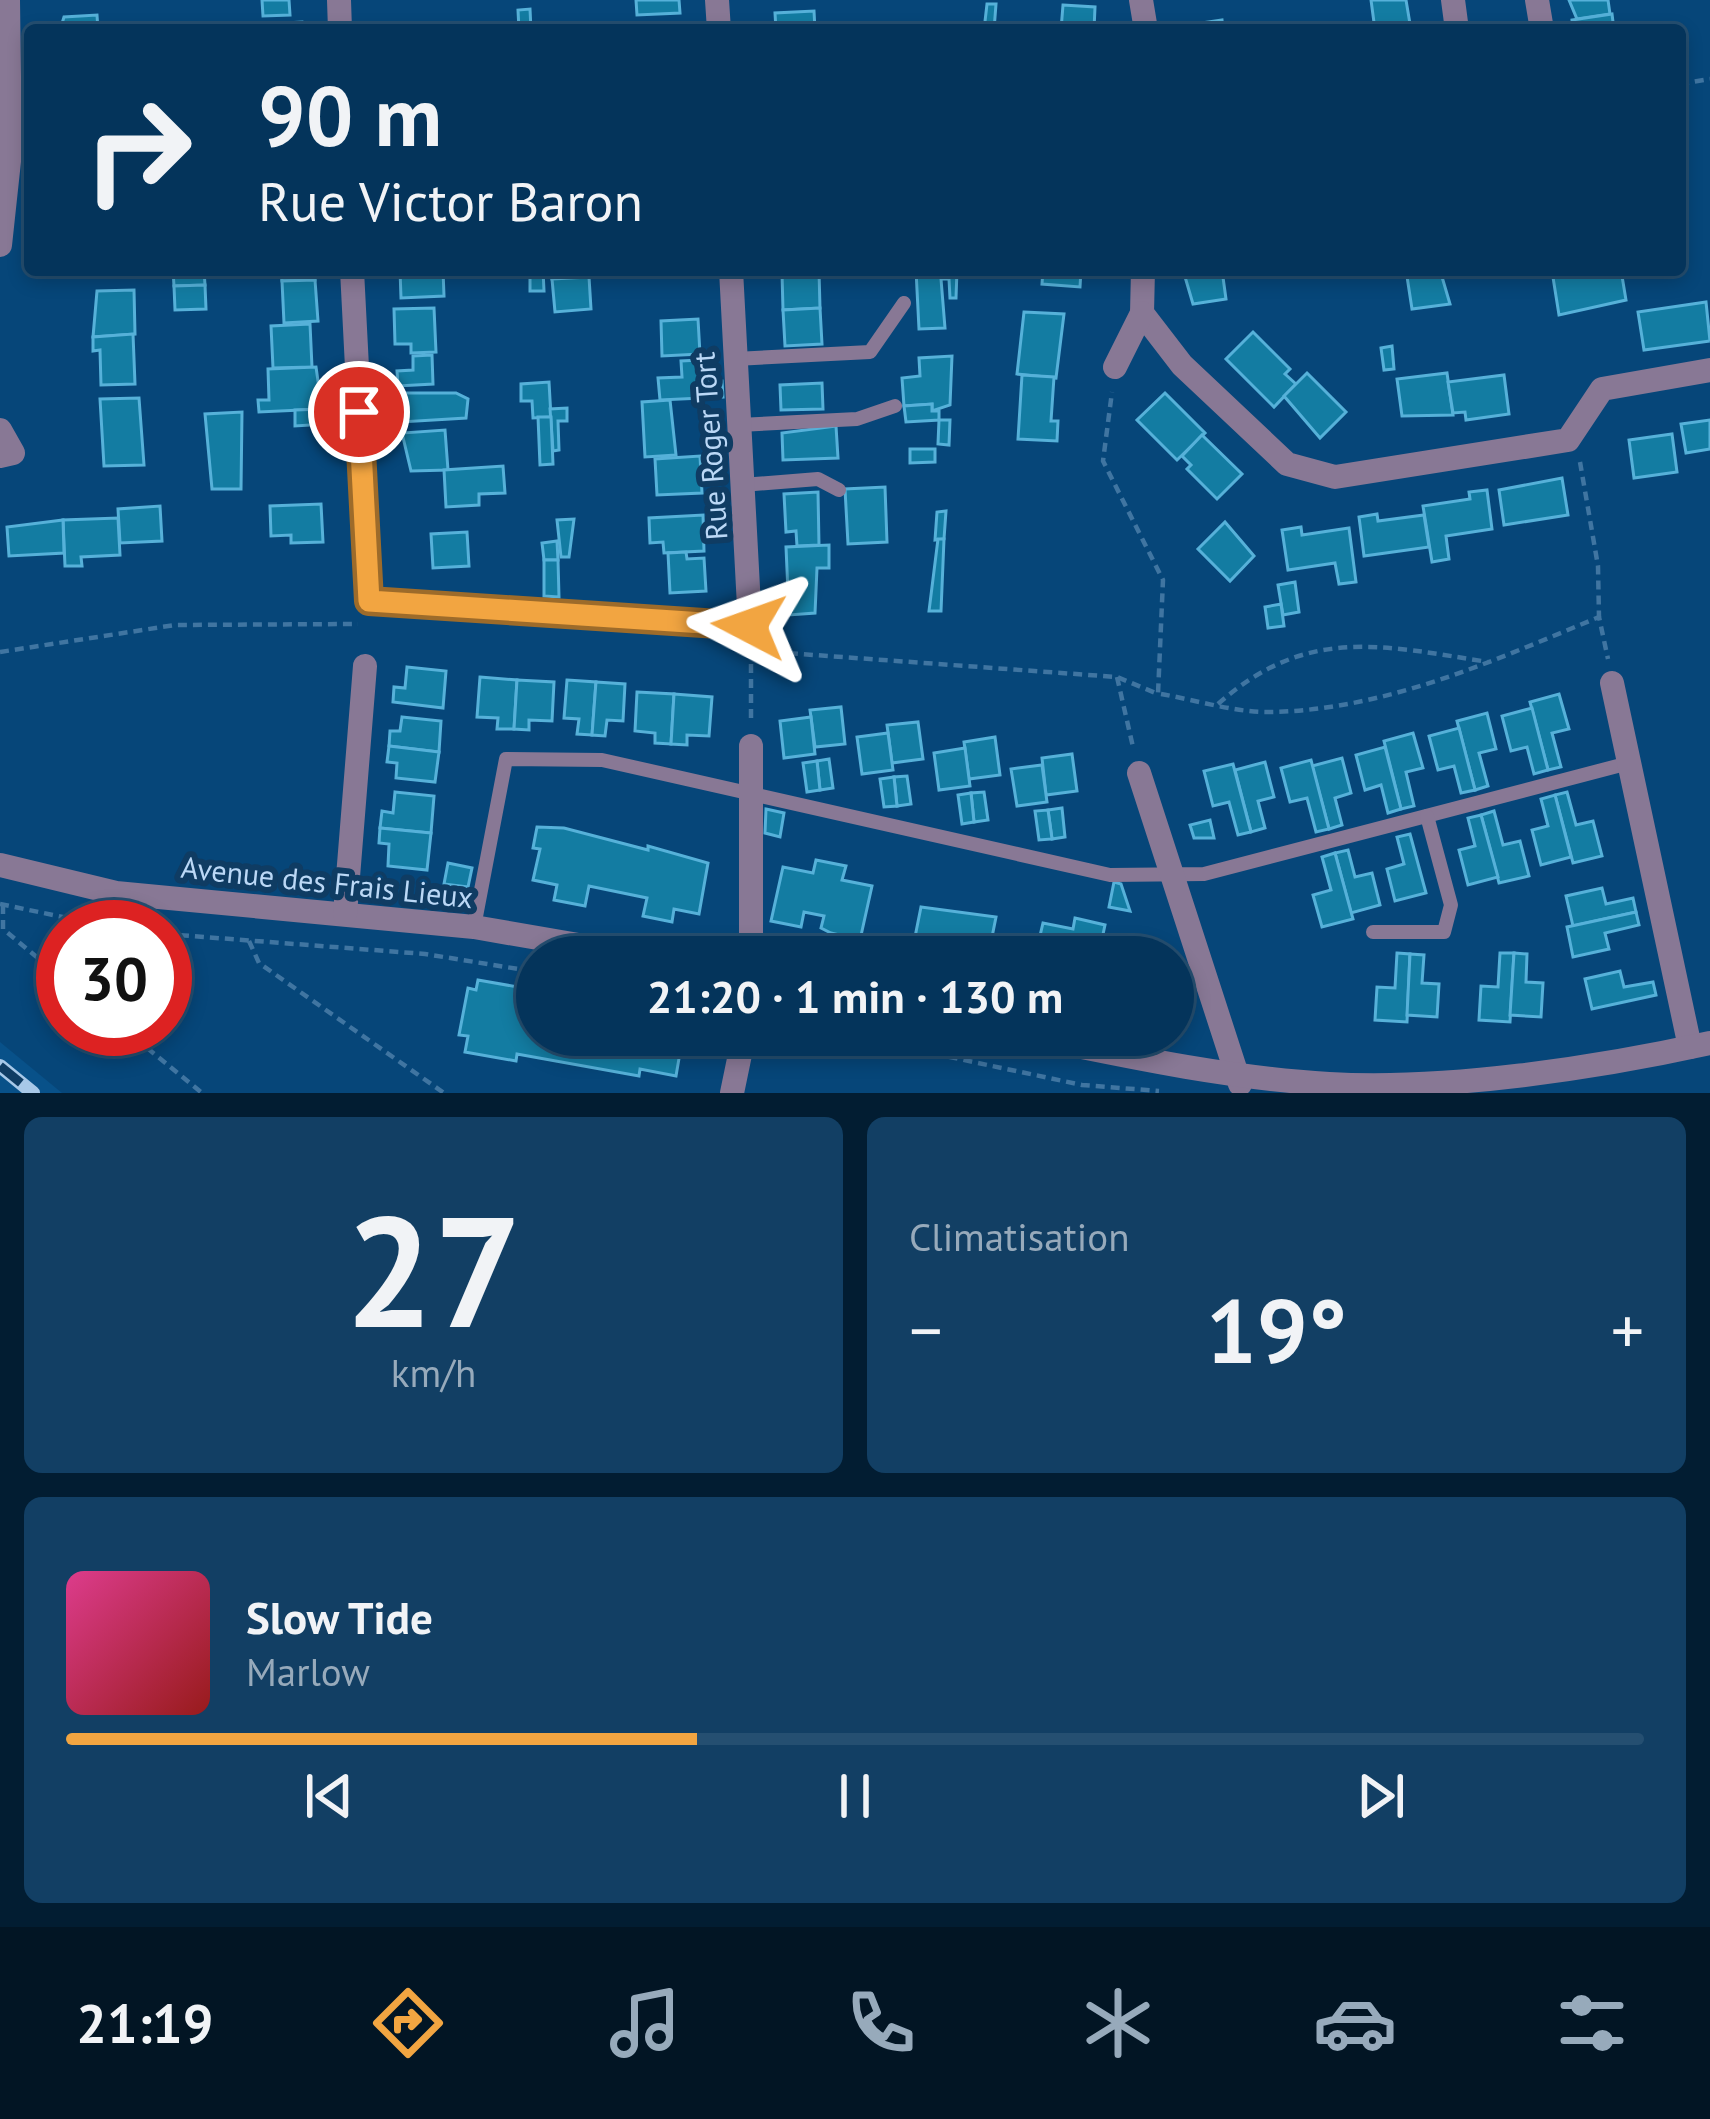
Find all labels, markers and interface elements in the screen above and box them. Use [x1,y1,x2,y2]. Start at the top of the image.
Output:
text: 90 m [258,60,442,169]
icon: right [60,72,216,228]
text: Rue Victor Baron [258,166,643,236]
street label: Rue Roger Tort [683,351,736,541]
pin [308,361,410,463]
icon: arrive [326,379,392,445]
position arrow [686,563,812,689]
street label: Avenue des Frais Lieux [179,847,475,916]
speed limit sign: 30 [36,900,192,1056]
text: 21:20 · 1 min · 130 m [647,967,1063,1025]
text: 27 [345,1168,522,1370]
text: Climatisation [909,1211,1129,1262]
text: 19° [1206,1271,1347,1388]
text: − [909,1287,942,1372]
text: + [1611,1287,1644,1372]
text: km/h [391,1347,476,1398]
text: Slow Tide [246,1588,433,1646]
text: Marlow [246,1646,370,1697]
icon: previous [296,1763,362,1829]
icon: pause [822,1763,888,1829]
icon: next [1348,1763,1414,1829]
icon: directions [366,1981,450,2065]
icon: music [603,1981,687,2065]
icon: phone [839,1981,923,2065]
icon: climate [1076,1981,1160,2065]
icon: car [1313,1981,1397,2065]
icon: filters [1550,1981,1634,2065]
text: 21:19 [76,1988,213,2058]

